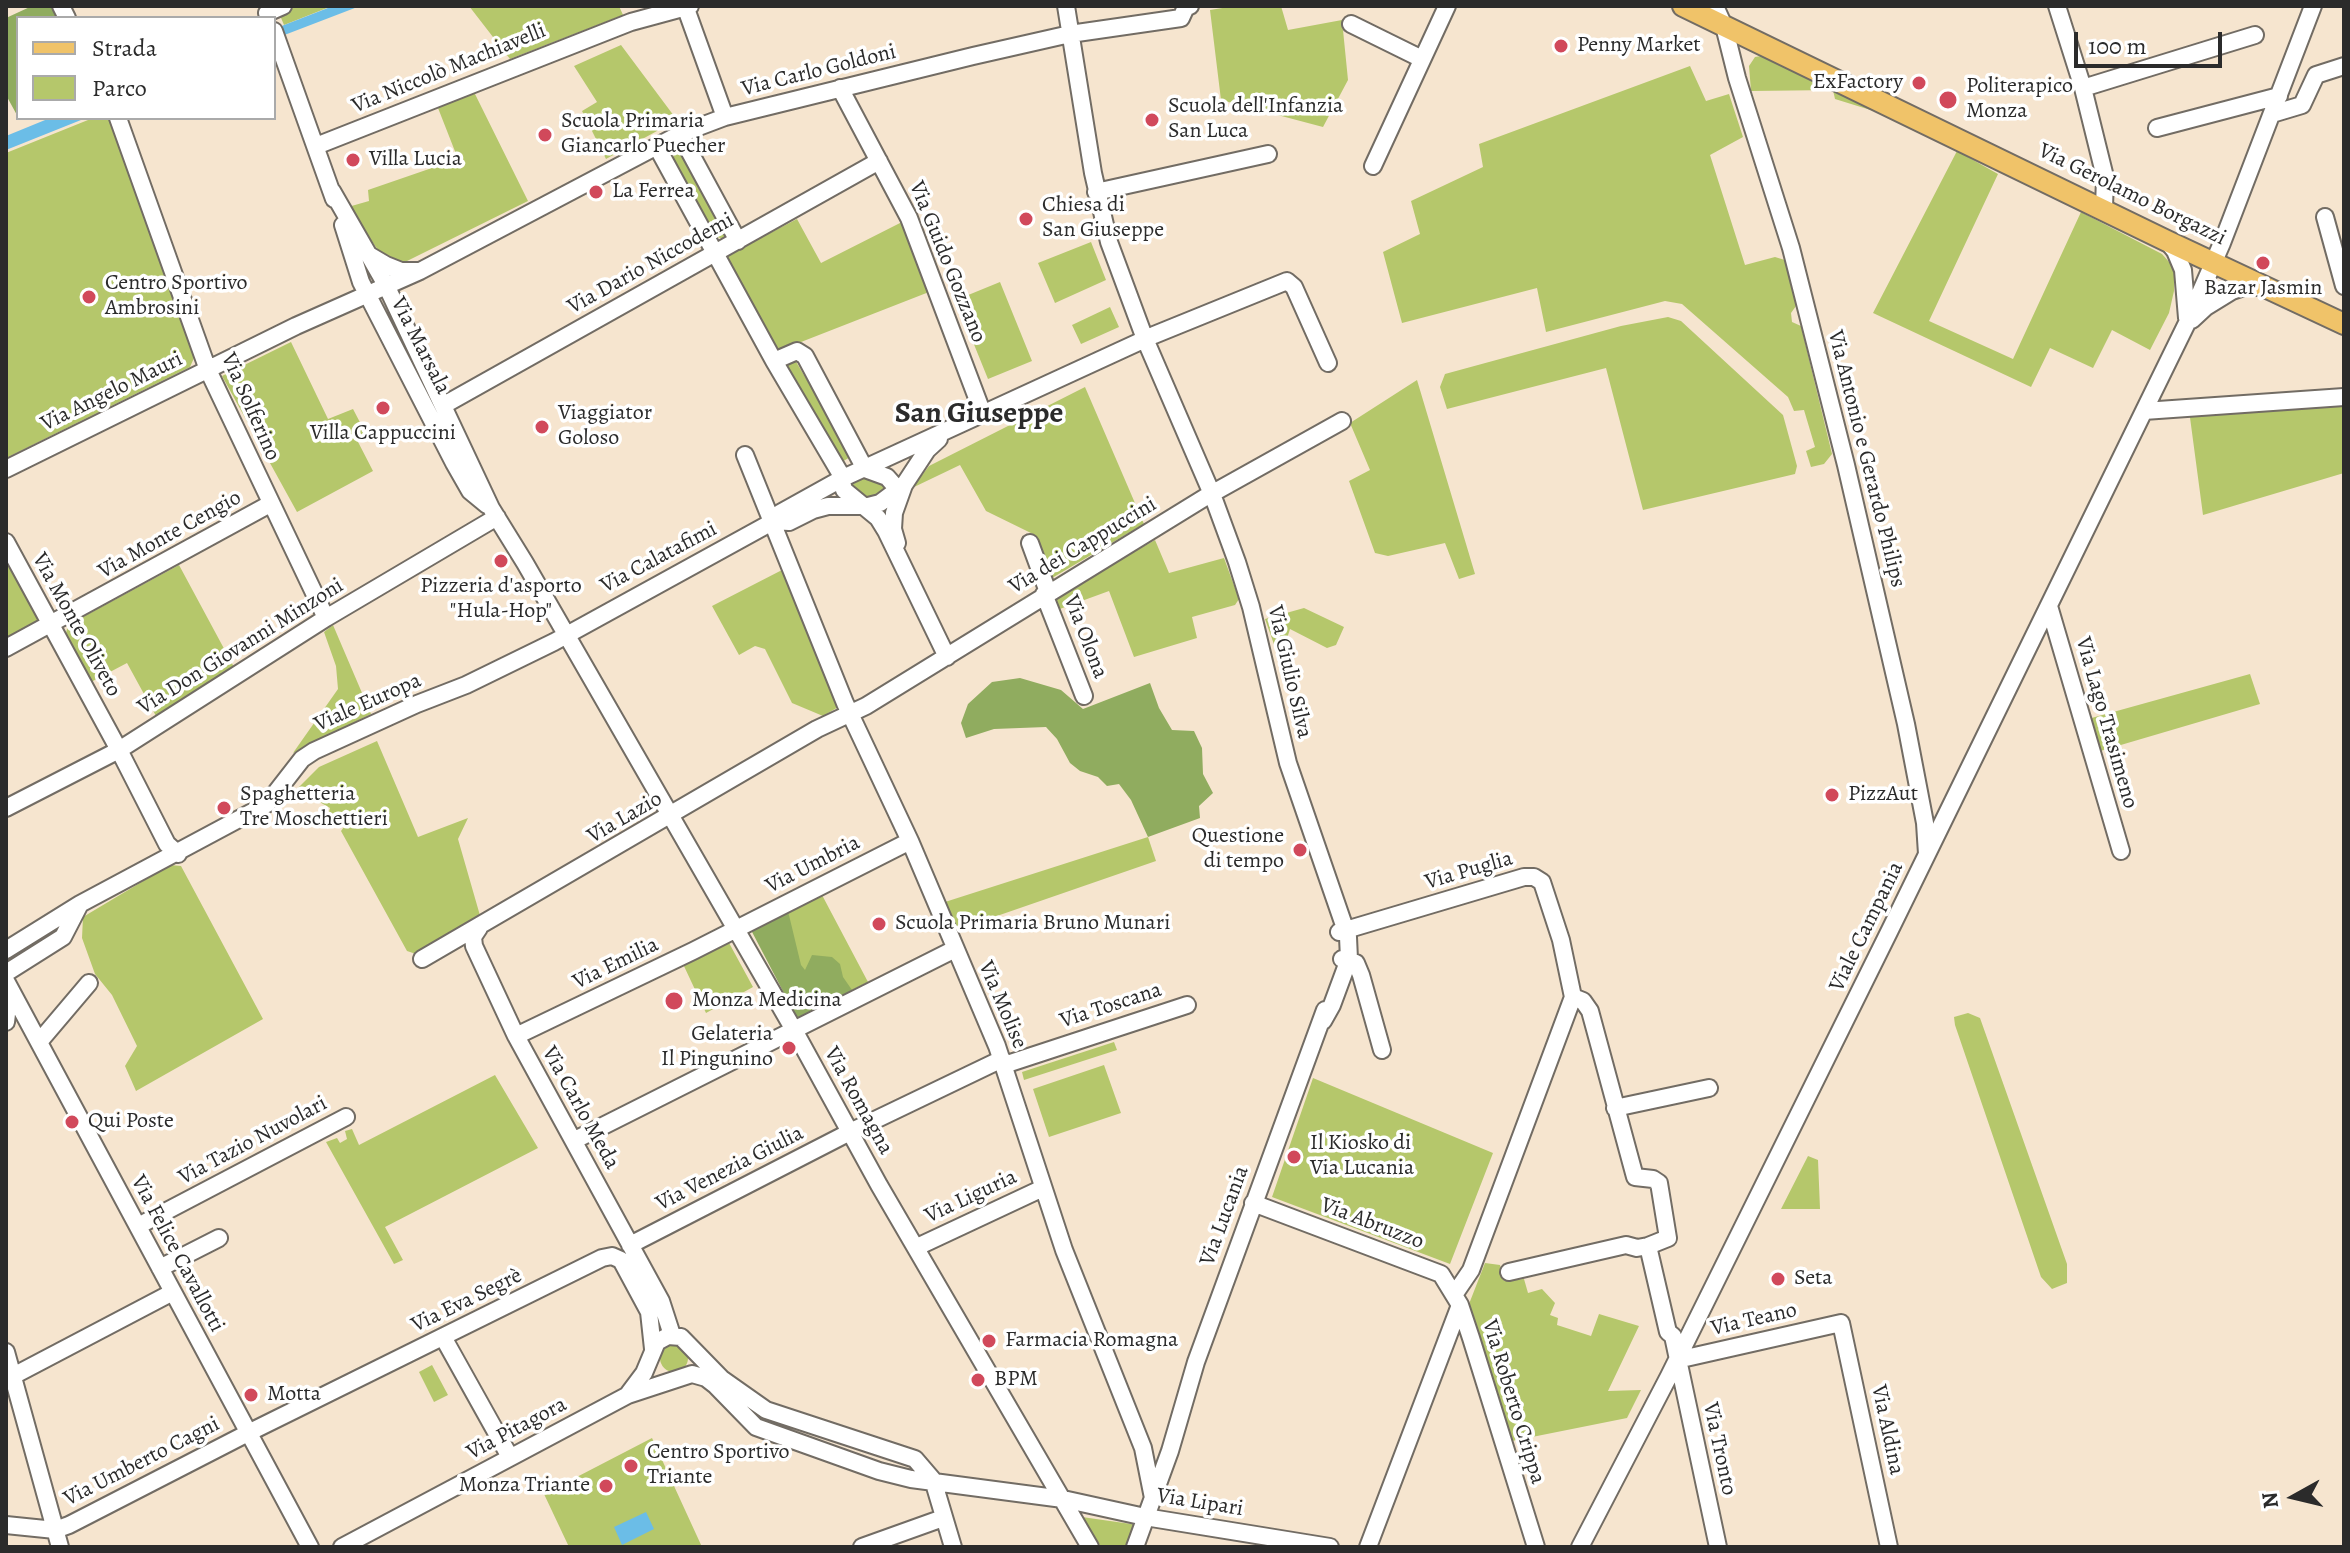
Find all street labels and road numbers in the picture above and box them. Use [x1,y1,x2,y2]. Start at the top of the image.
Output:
street label: Via Niccolò Machiavelli [348,18,550,120]
street label: Via Carlo Goldoni [739,39,899,103]
street label: Via Gerolamo Borgazzi [2034,138,2230,252]
street label: Via Guido Gozzano [903,178,991,346]
street label: Via Dario Niccodemi [563,207,739,321]
street label: Via Marsala [384,293,456,399]
street label: Via Antonio e Gerardo Philips [1821,328,1911,590]
street label: Via Angelo Mauri [37,346,187,438]
street label: Via Solferino [215,349,285,465]
street label: Via Monte Cengio [94,485,246,585]
street label: Via dei Cappuccini [1004,492,1162,600]
street label: Via Calatafimi [596,516,722,600]
street label: Via Monte Oliveto [26,548,126,702]
street label: Via Don Giovanni Minzoni [133,573,349,721]
street label: Via Olona [1057,592,1113,682]
street label: Via Giulio Silva [1261,603,1317,741]
street label: Via Lago Trasimeno [2069,634,2143,812]
street label: Viale Europa [311,668,425,738]
street label: Via Lazio [583,786,667,850]
street label: Via Umbria [761,830,865,900]
street label: Via Puglia [1422,846,1516,896]
street label: Viale Campania [1824,858,1910,996]
street label: Via Emilia [569,932,663,996]
street label: Via Molise [972,957,1032,1053]
street label: Via Toscana [1057,977,1165,1035]
street label: Via Carlo Meda [535,1042,625,1174]
street label: Via Romagna [818,1043,898,1159]
street label: Via Tazio Nuvolari [174,1091,332,1191]
street label: Via Venezia Giulia [652,1120,808,1218]
street label: Via Lucania [1195,1162,1255,1270]
street label: Via Liguria [921,1164,1021,1230]
street label: Via Felice Cavallotti [125,1171,229,1337]
street label: Via Abruzzo [1317,1192,1427,1256]
street label: Via Eva Segrè [407,1263,527,1339]
street label: Via Teano [1709,1297,1799,1343]
street label: Via Roberto Crippa [1475,1317,1551,1487]
street label: Via Aldina [1865,1383,1909,1477]
street label: Via Pitagora [463,1392,571,1466]
street label: Via Tronto [1696,1400,1742,1498]
street label: Via Umberto Cagni [60,1411,224,1513]
street label: Via Lipari [1155,1483,1245,1523]

